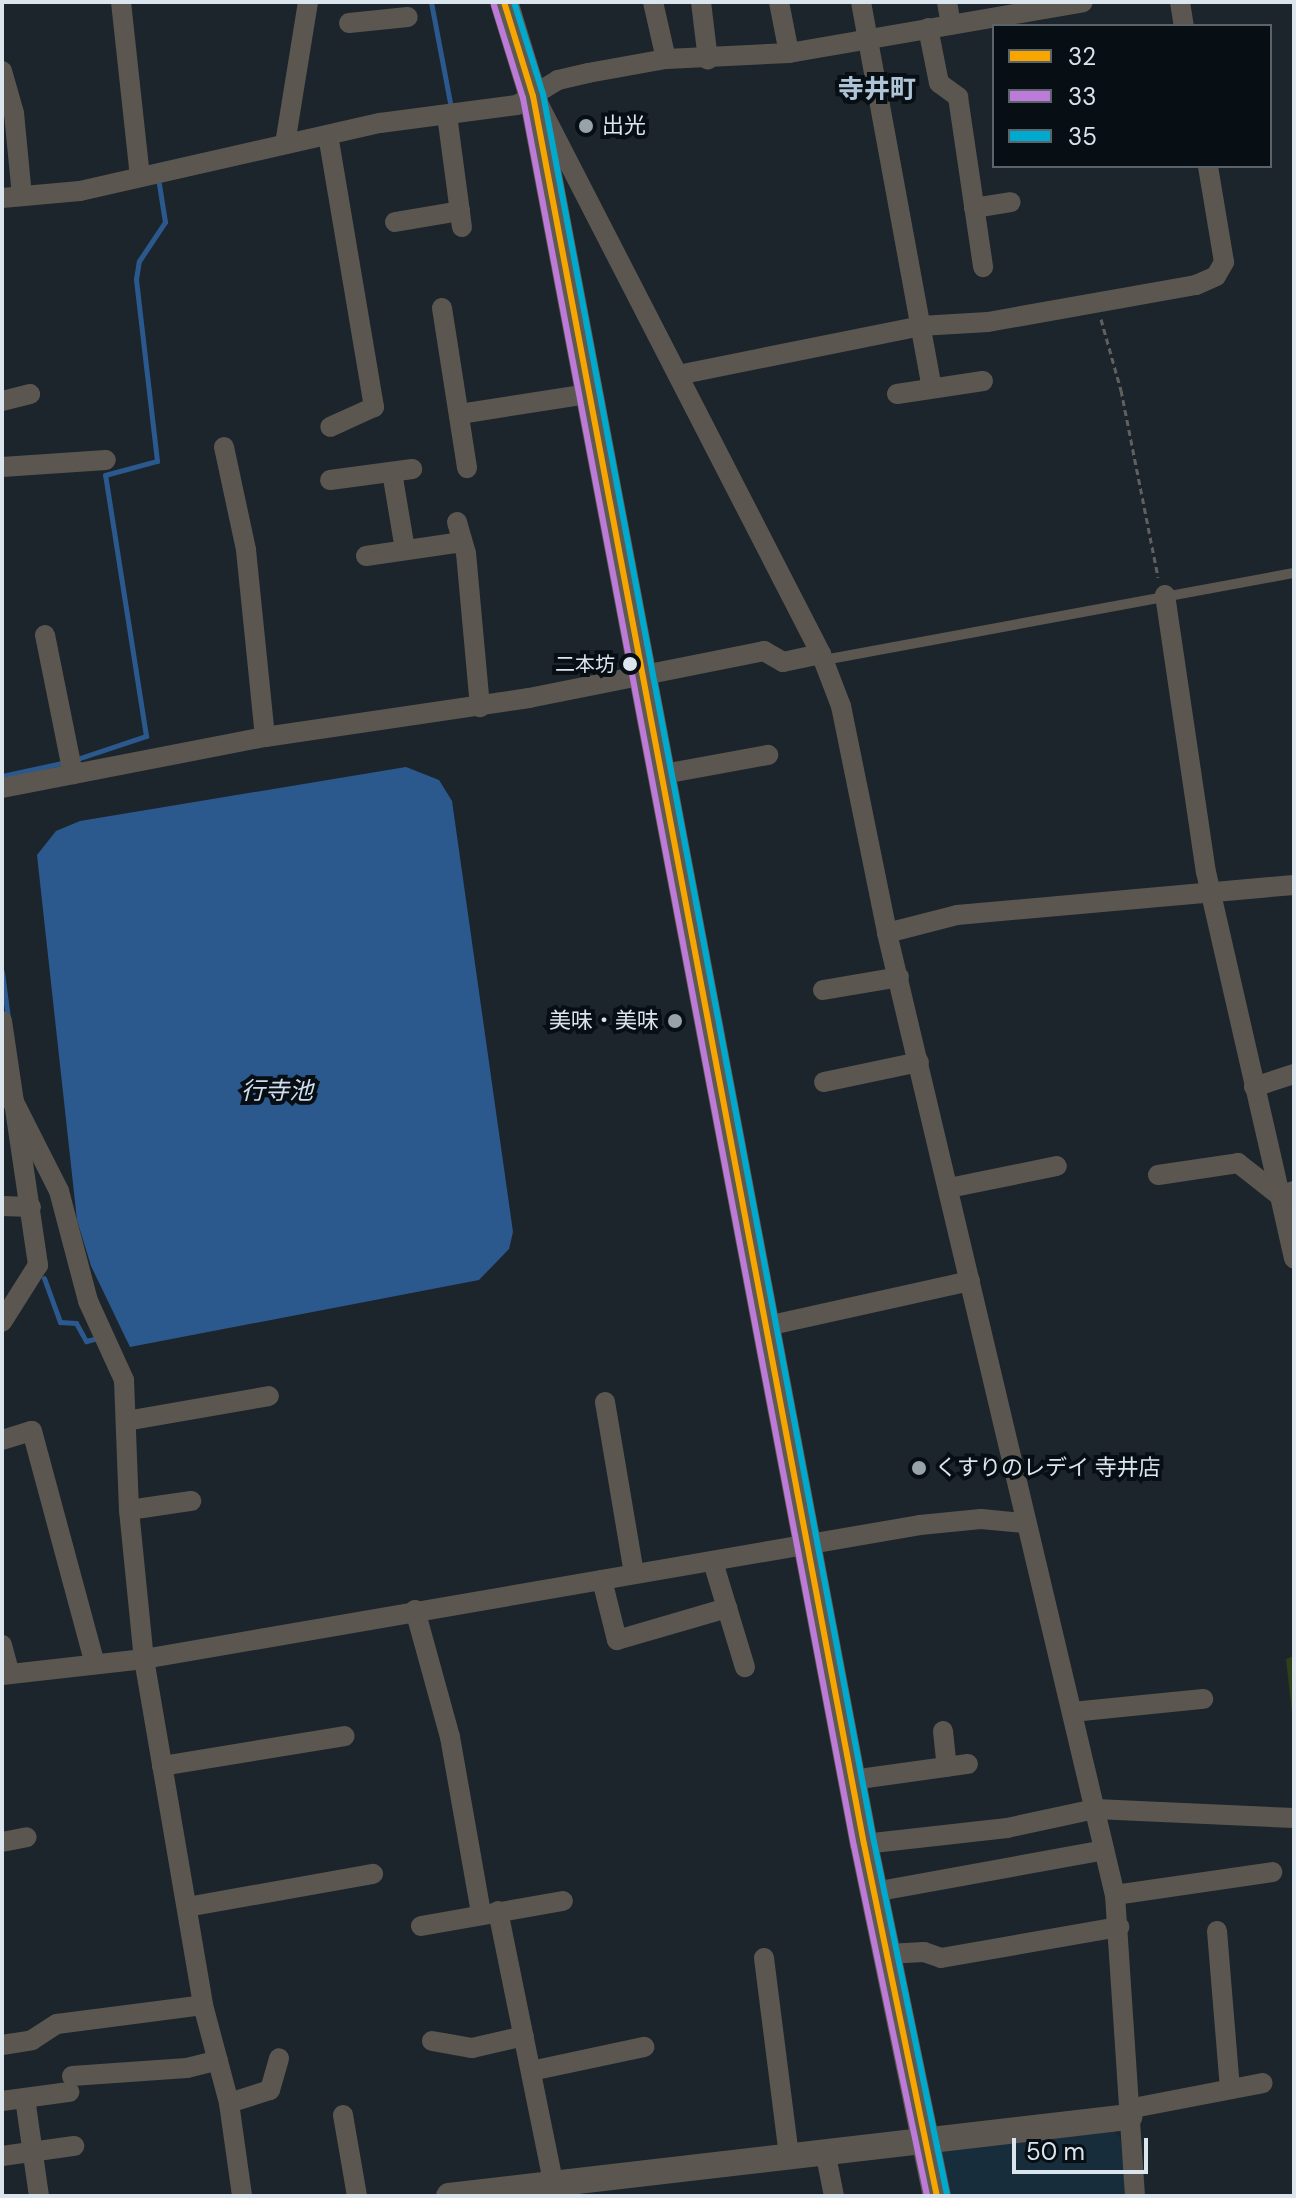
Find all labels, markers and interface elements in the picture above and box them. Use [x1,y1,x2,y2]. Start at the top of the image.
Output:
legend [992,24,1272,168]
text: 32 [1068,41,1096,72]
district label: 寺井町 [838,74,916,106]
text: 33 [1068,81,1096,112]
place label: 出光 [602,113,646,139]
marker: 出光 [577,117,595,135]
text: 35 [1068,121,1097,152]
place label: 二本坊 [555,652,615,676]
marker: 二本坊 [622,656,638,672]
place label: 美味・美味 [549,1008,659,1034]
marker: 美味・美味 [666,1012,684,1030]
water label: 行寺池 [241,1077,313,1105]
place label: くすりのレデイ 寺井店 [935,1455,1161,1481]
marker: くすりのレデイ 寺井店 [910,1459,928,1477]
scale bar [1016,2122,1152,2172]
text: 50 m [1026,2136,1085,2167]

